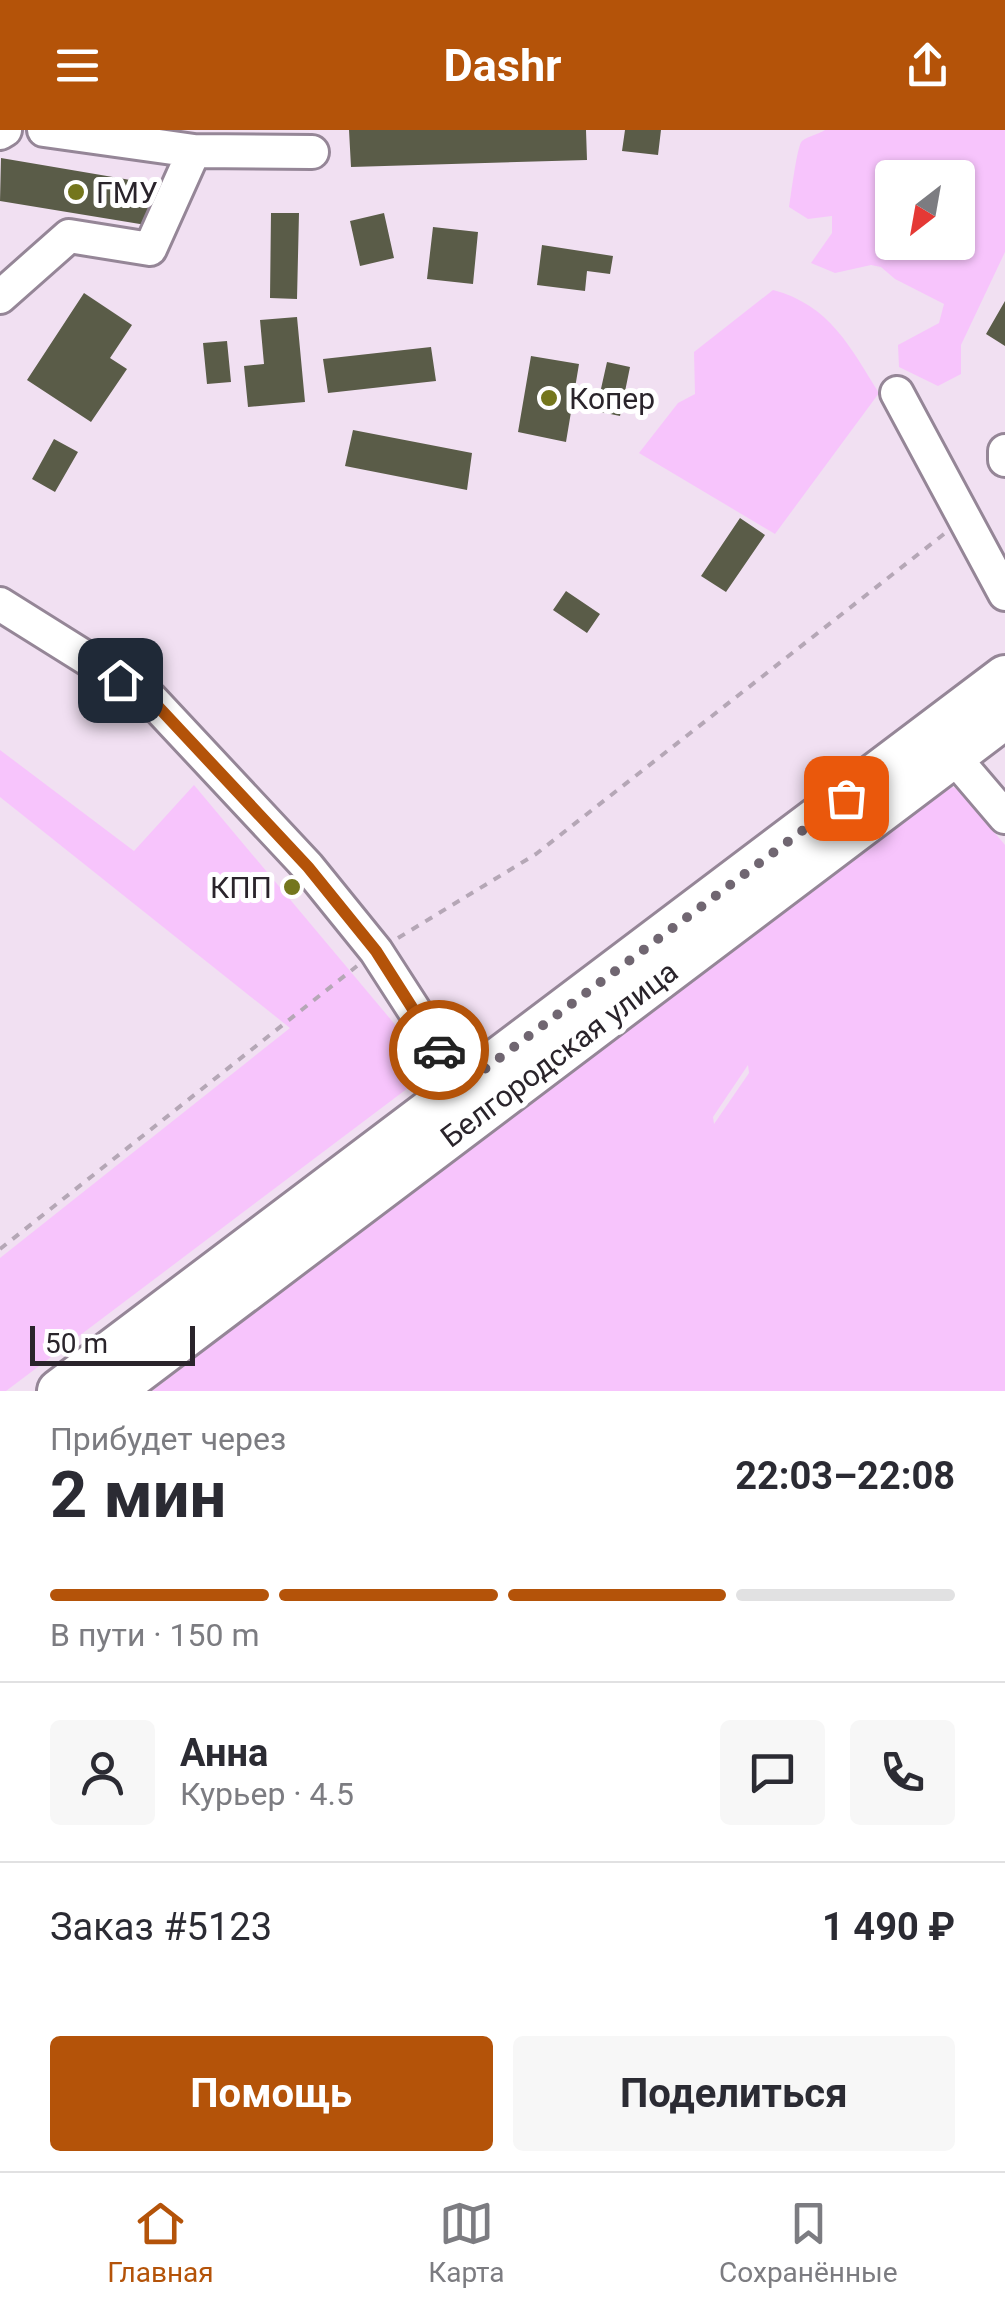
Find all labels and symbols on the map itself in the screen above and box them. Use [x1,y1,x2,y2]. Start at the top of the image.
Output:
north arrow [875,160,975,260]
place label: ГМУ [96,175,158,210]
marker: ГМУ [65,181,87,203]
place label: Копер [569,381,655,416]
marker: Копер [538,387,560,409]
pin [78,638,163,723]
pin [804,756,889,841]
place label: КПП [210,870,272,905]
marker: КПП [281,876,303,898]
street label: Белгородская улица [434,954,684,1154]
courier [389,1000,489,1100]
scale bar [30,1321,195,1366]

